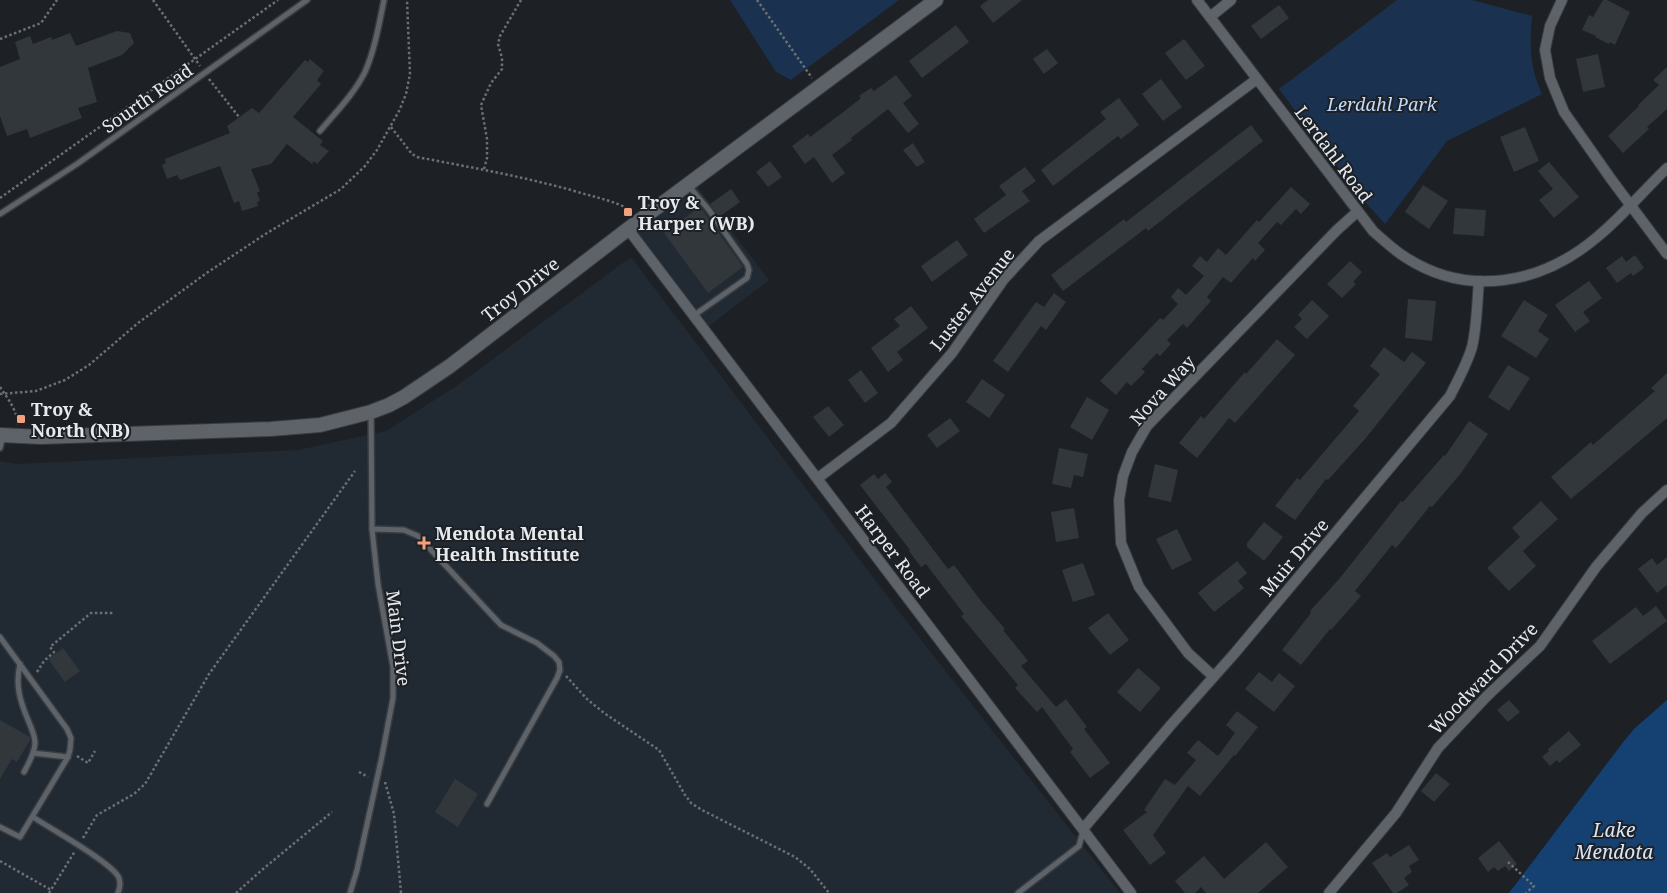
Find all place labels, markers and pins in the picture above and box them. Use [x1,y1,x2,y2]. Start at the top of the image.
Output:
place label: Troy & Harper (WB) [638,190,755,235]
marker: Troy & Harper (WB) [622,206,634,218]
place label: Troy & North (NB) [31,397,130,442]
marker: Troy & North (NB) [15,413,27,425]
place label: Mendota Mental Health Institute [435,521,584,566]
marker: Mendota Mental Health Institute [417,536,431,550]

